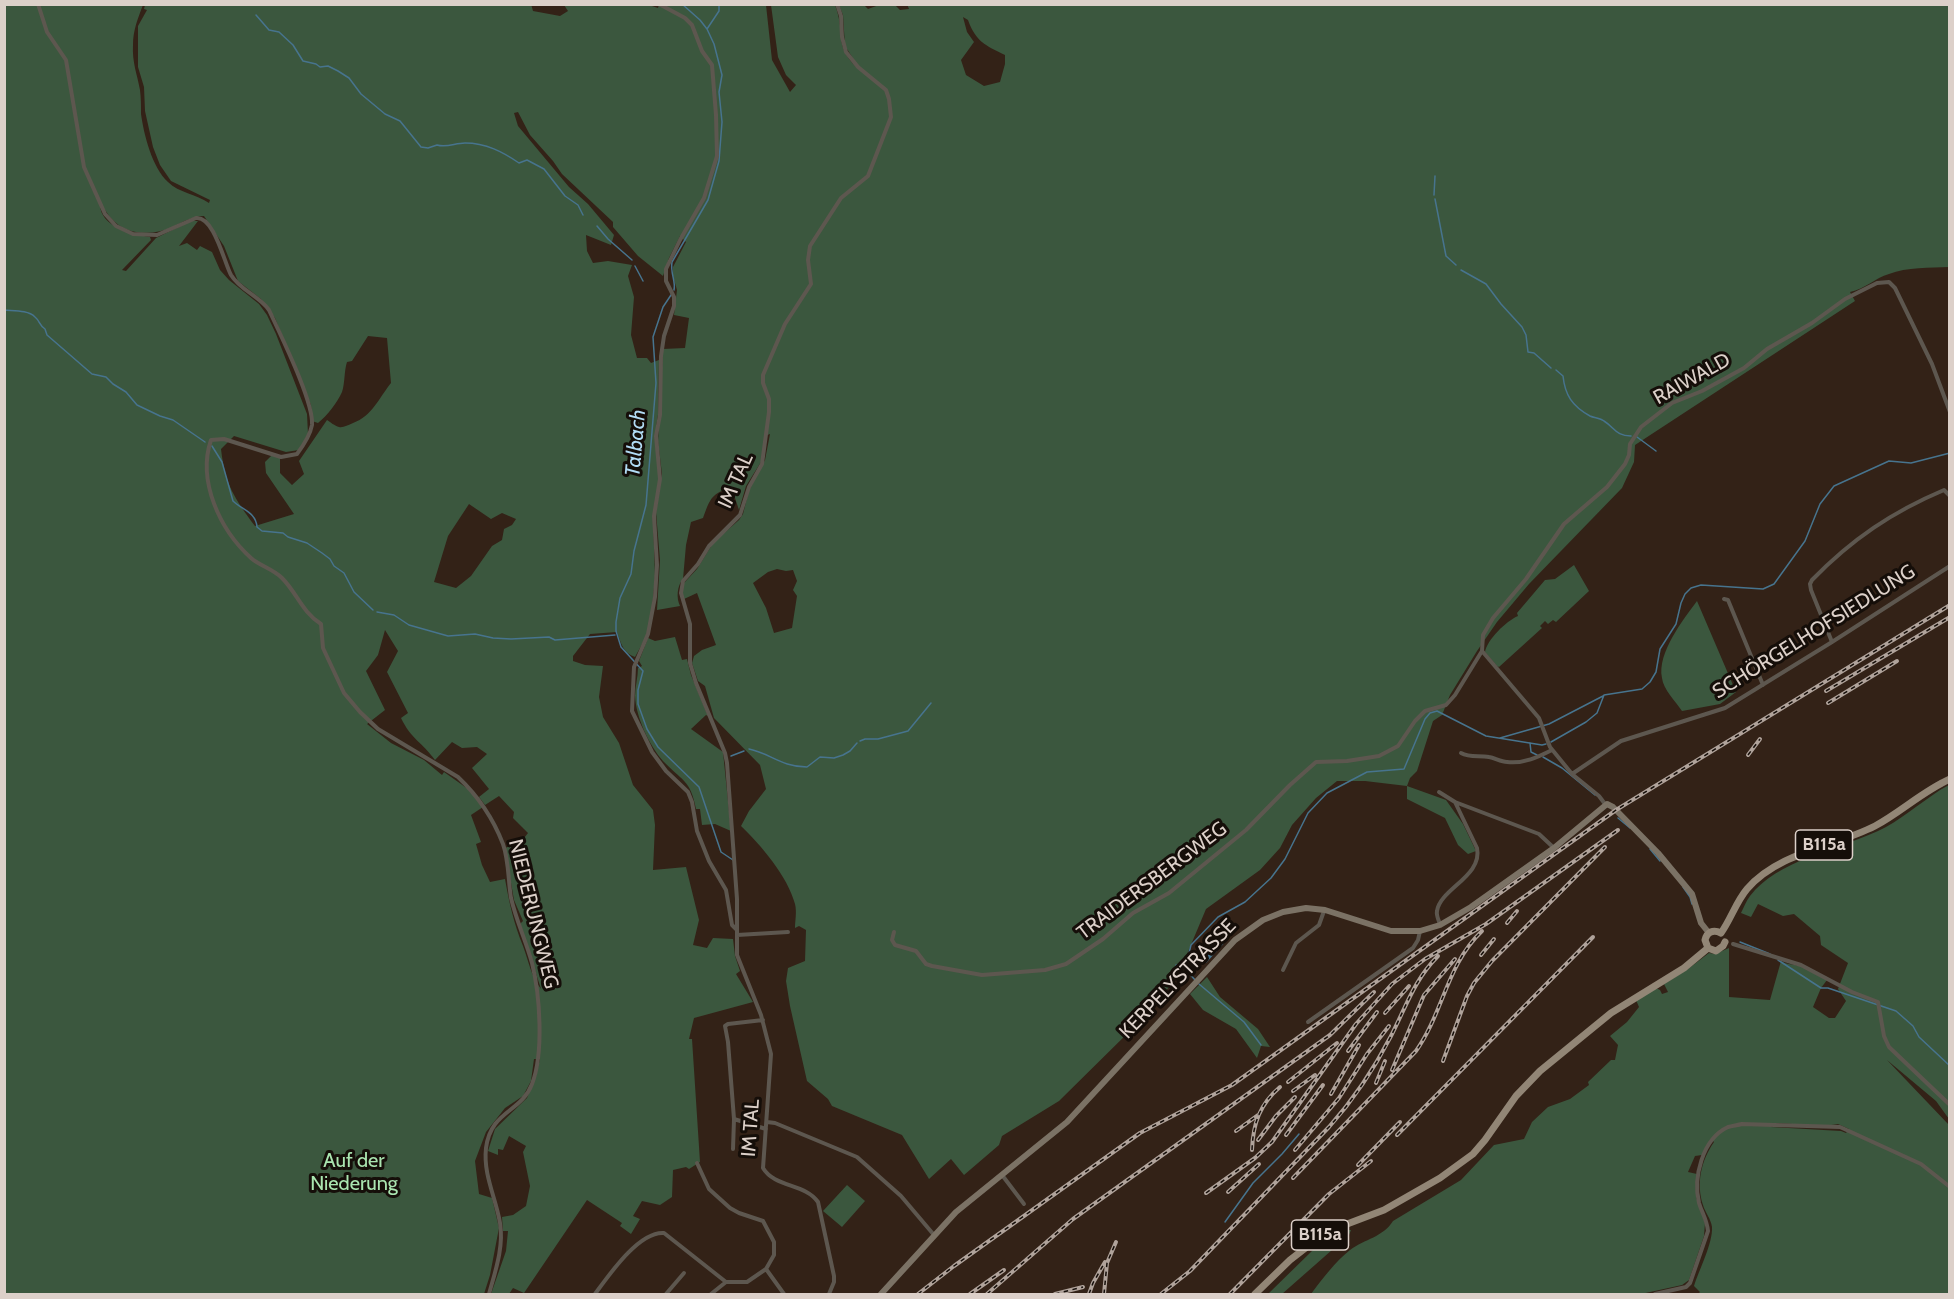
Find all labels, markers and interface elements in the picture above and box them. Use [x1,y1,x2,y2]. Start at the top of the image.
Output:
street label: RAIWALD [1649,348,1735,410]
water label: Talbach [621,409,651,477]
street label: IM TAL [713,450,759,512]
street label: SCHÖRGELHOFSIEDLUNG [1708,560,1920,704]
street label: TRAIDERSBERGWEG [1072,817,1232,945]
road number: B115a [1796,830,1852,860]
street label: NIEDERUNGWEG [503,837,563,991]
street label: KERPELYSTRASSE [1115,914,1241,1044]
street label: IM TAL [737,1098,765,1158]
park label: Auf der Niederung [310,1149,398,1196]
road number: B115a [1292,1220,1348,1250]

